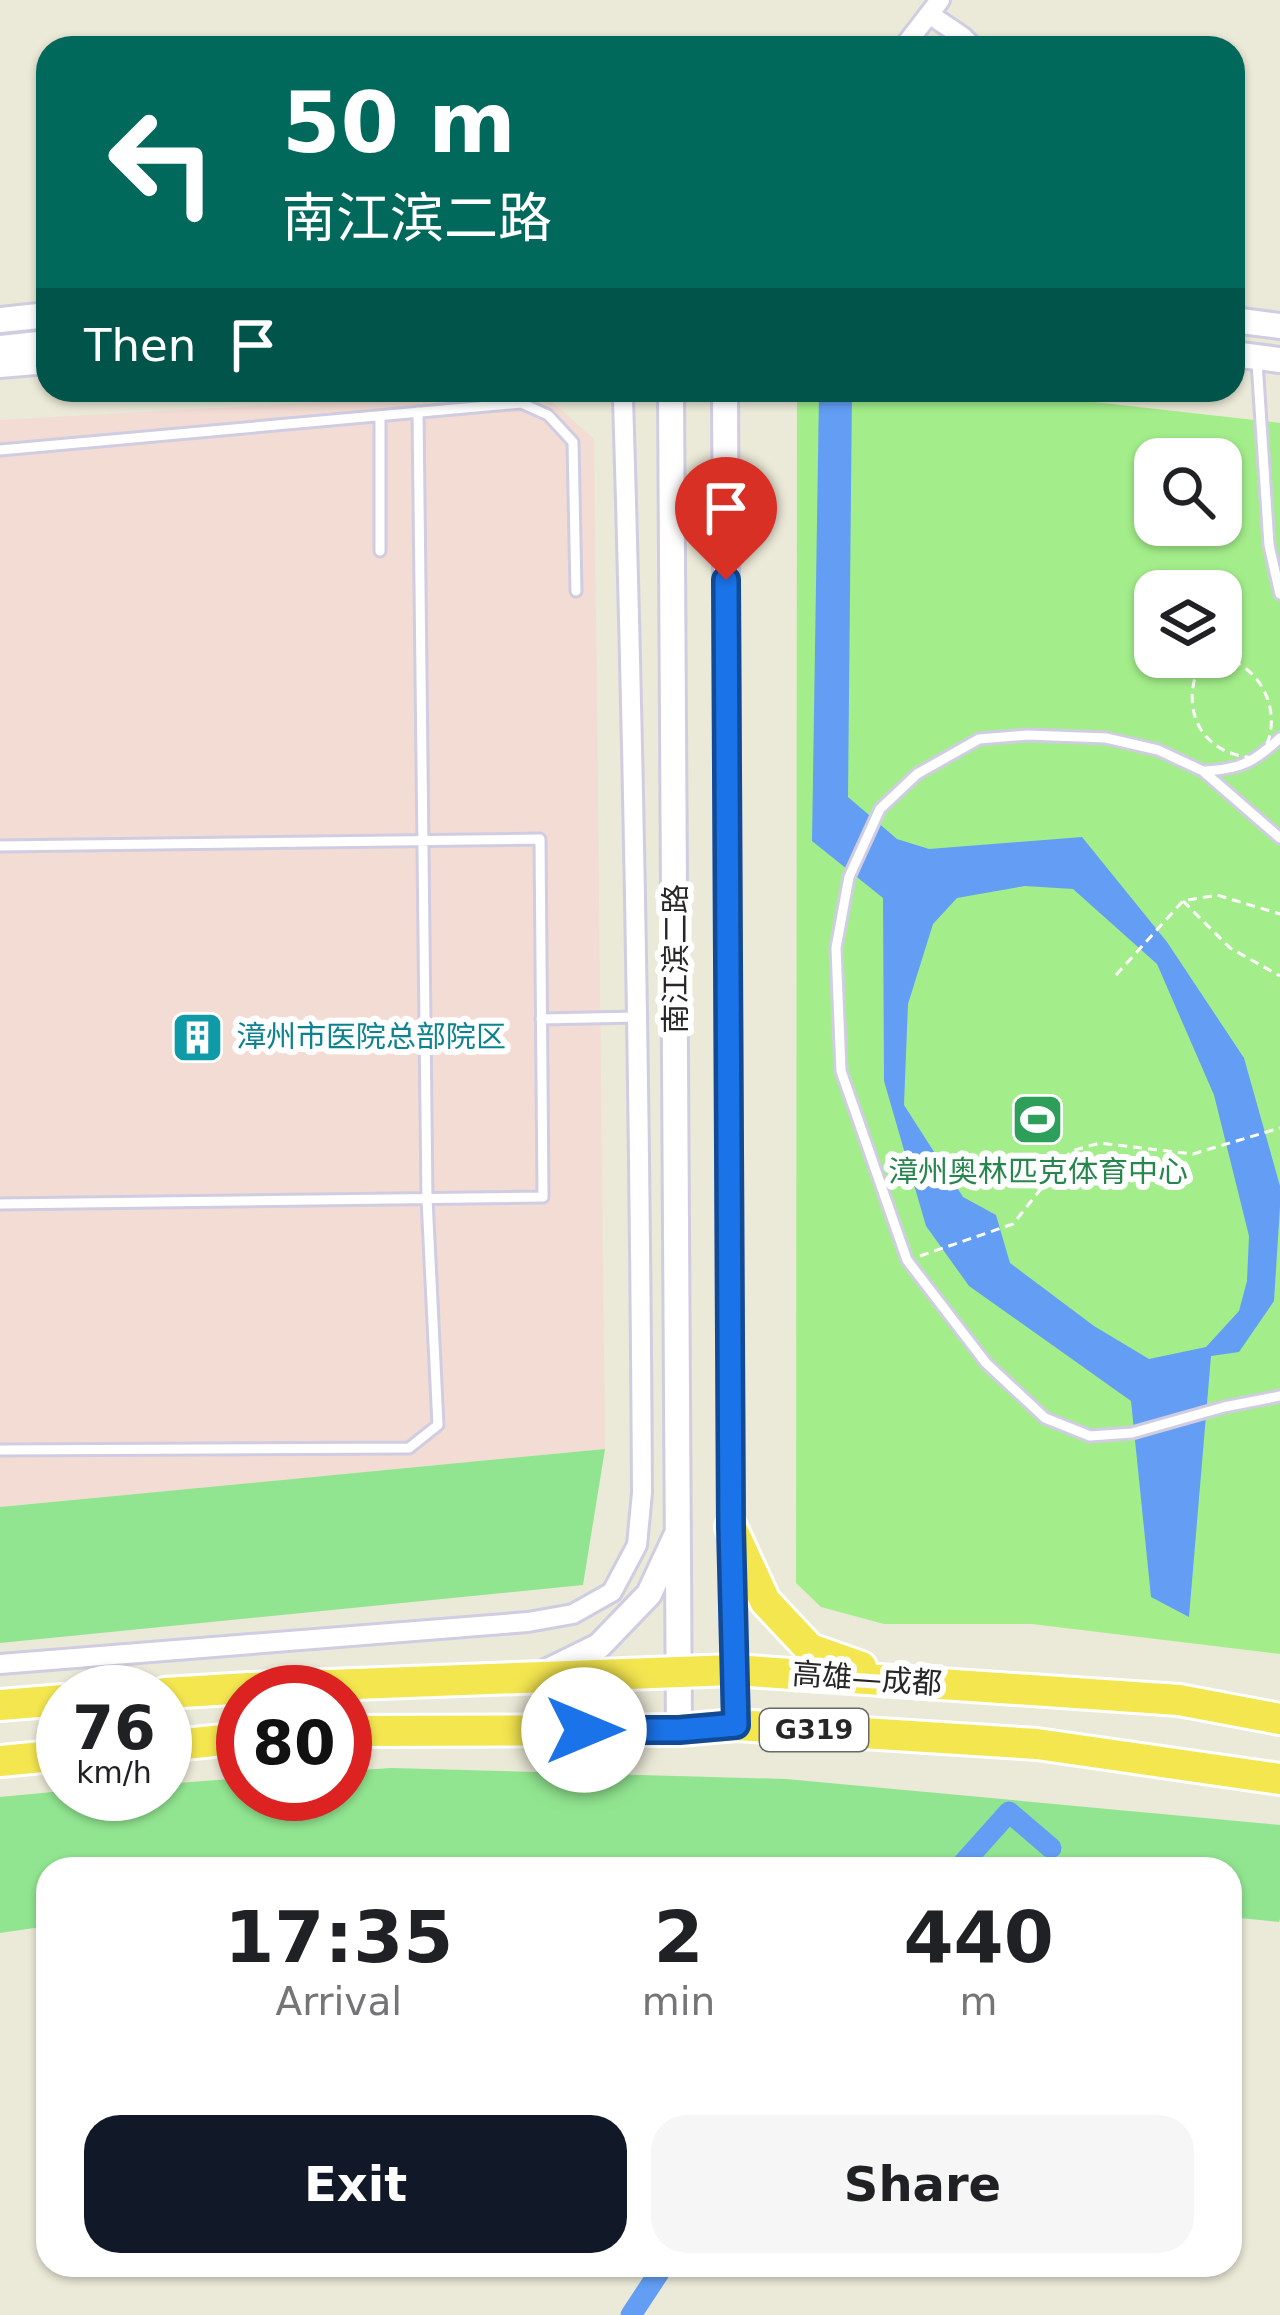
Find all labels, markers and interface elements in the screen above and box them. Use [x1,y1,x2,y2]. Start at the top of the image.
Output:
text: 50 m [282,74,516,172]
icon: left [84,84,240,240]
text: 南江滨二路 [282,187,552,250]
icon: arrive [220,312,286,378]
text: Then [84,319,196,372]
map controls [1134,438,1242,678]
button: search [1134,438,1242,546]
pin [675,457,777,580]
icon: arrive [693,475,759,541]
button: layers [1134,570,1242,678]
street label: 南江滨二路 [658,884,693,1034]
building icon: 漳州市医院总部院区 [169,1009,225,1065]
place label: 漳州市医院总部院区 [236,1019,506,1054]
sports icon: 漳州奥林匹克体育中心 [1010,1092,1066,1148]
place label: 漳州奥林匹克体育中心 [888,1154,1188,1189]
street label: 高雄—成都 [791,1656,943,1701]
speed limit sign: 80 [216,1665,372,1821]
position arrow [521,1667,647,1793]
text: 76 [72,1693,156,1763]
road number: G319 [760,1709,868,1751]
text: km/h [76,1755,152,1790]
text: 17:35 [224,1895,453,1979]
text: 2 [653,1895,703,1979]
text: 440 [903,1895,1054,1979]
text: Arrival [275,1979,402,2024]
text: min [642,1979,715,2024]
text: m [960,1979,998,2024]
button: Exit [84,2115,627,2253]
button: Share [651,2115,1194,2253]

